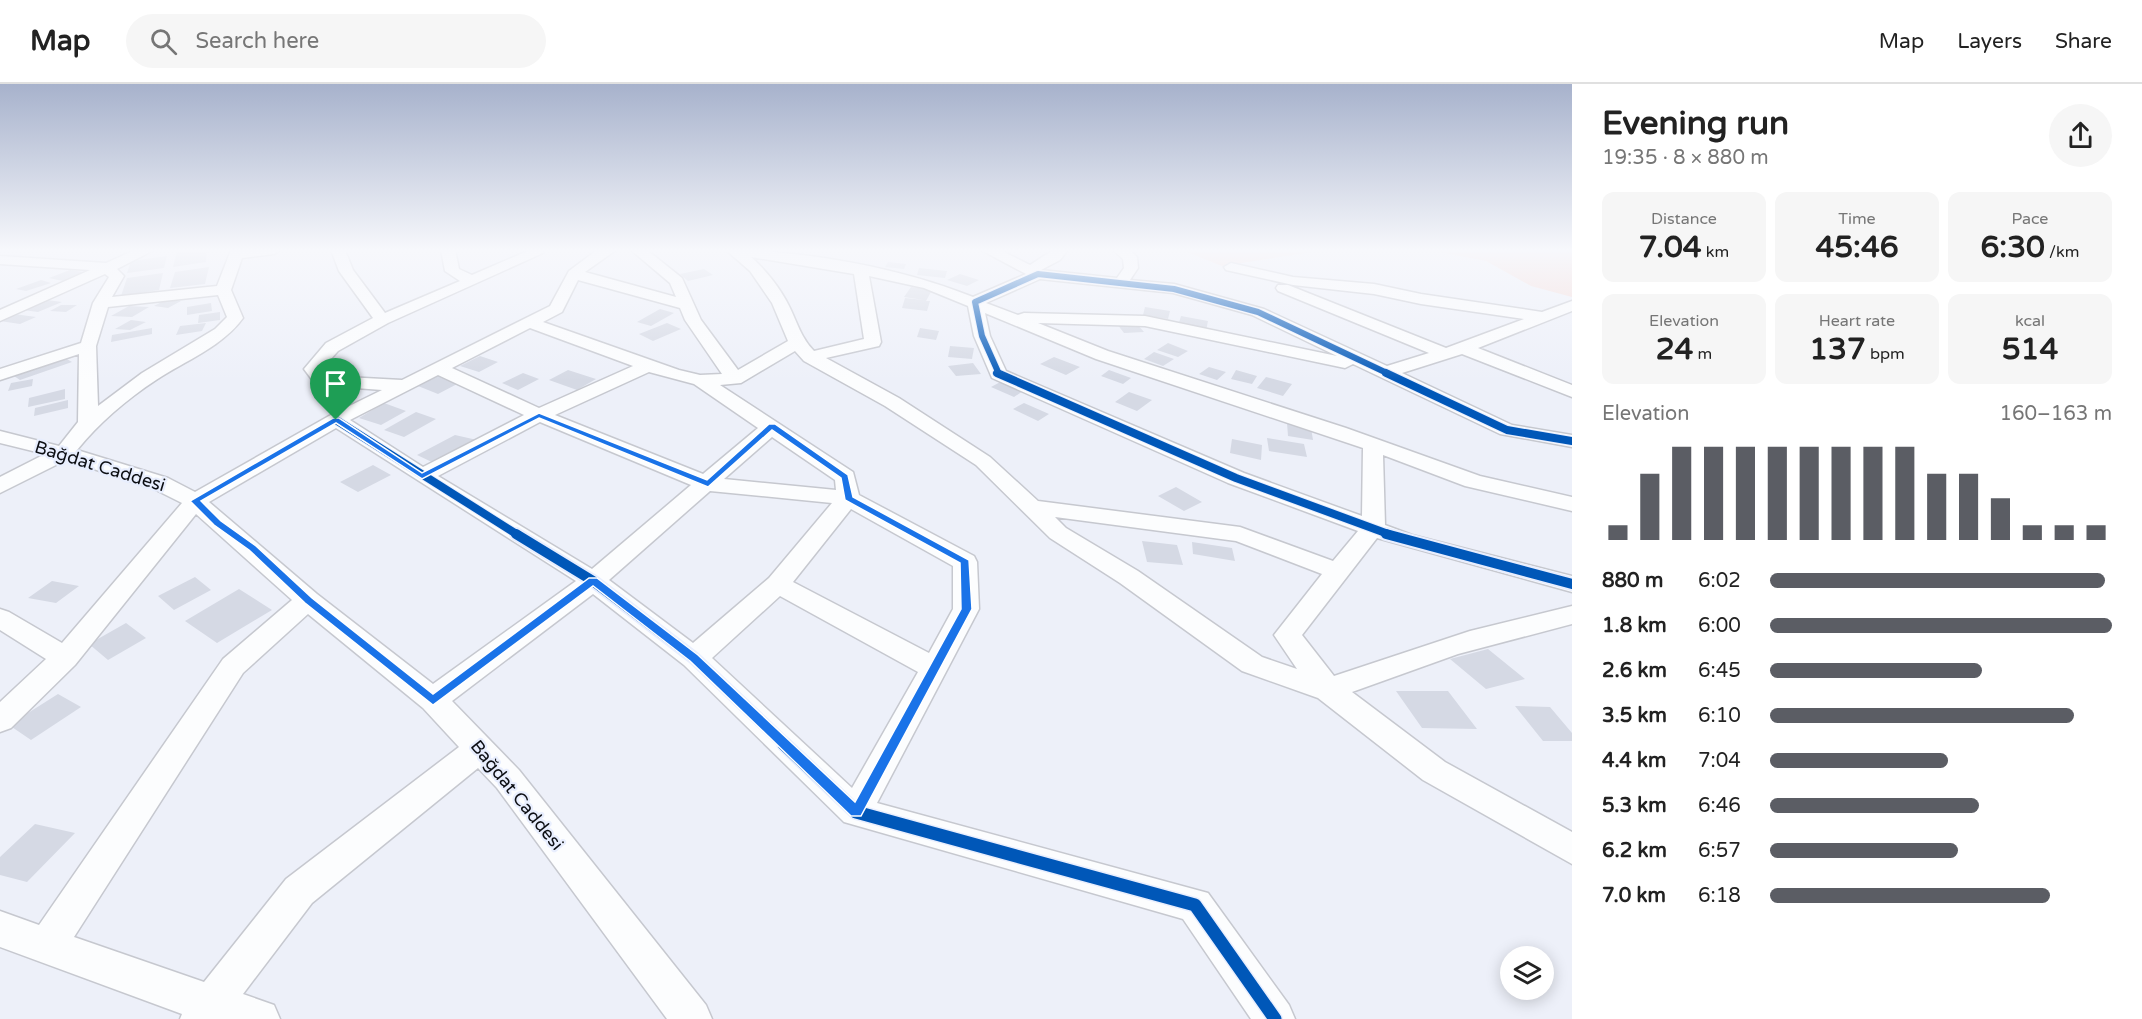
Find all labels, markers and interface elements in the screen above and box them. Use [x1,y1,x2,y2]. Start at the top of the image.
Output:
search box [126,14,546,68]
text: Map [30,24,90,58]
icon: search [147,25,180,58]
text: Search here [195,28,319,54]
text: Map [1879,29,1924,54]
text: Layers [1957,29,2022,54]
text: Share [2055,29,2112,54]
text: Evening run [1602,104,1789,143]
button: share [2049,104,2112,167]
text: 19:35 · 8 × 880 m [1602,146,1769,170]
text: Distance [1651,209,1717,229]
text: Time [1838,209,1876,229]
text: Pace [2012,209,2048,229]
text: 7.04 [1639,229,1702,266]
text: 45:46 [1815,229,1899,266]
text: 6:30 [1981,229,2045,266]
text: km [1702,242,1729,262]
text: /km [2045,242,2079,262]
text: Elevation [1649,311,1719,331]
text: Heart rate [1819,311,1895,331]
text: kcal [2015,311,2045,331]
text: 24 [1656,331,1693,368]
text: 137 [1809,331,1866,368]
text: 514 [2002,331,2058,368]
text: m [1693,344,1712,364]
text: bpm [1866,344,1905,364]
pin [310,358,361,420]
icon: arrive [319,367,352,400]
text: Elevation [1602,402,1689,426]
text: 160–163 m [1999,402,2112,426]
street label: Bağdat Caddesi [32,436,168,496]
text: 880 m [1602,569,1663,593]
text: 6:02 [1698,569,1741,593]
text: 1.8 km [1602,614,1667,638]
text: 6:00 [1698,614,1741,638]
text: 2.6 km [1602,659,1667,683]
text: 6:45 [1698,659,1741,683]
text: 3.5 km [1602,704,1667,728]
text: 6:10 [1698,704,1741,728]
street label: Bağdat Caddesi [466,735,568,855]
text: 4.4 km [1602,749,1666,773]
text: 7:04 [1698,749,1741,773]
text: 5.3 km [1602,794,1667,818]
text: 6:46 [1698,794,1741,818]
text: 6.2 km [1602,839,1667,863]
text: 6:57 [1698,839,1741,863]
text: 7.0 km [1602,884,1666,908]
text: 6:18 [1698,884,1741,908]
map controls [1500,946,1554,1000]
button: layers [1500,946,1554,1000]

